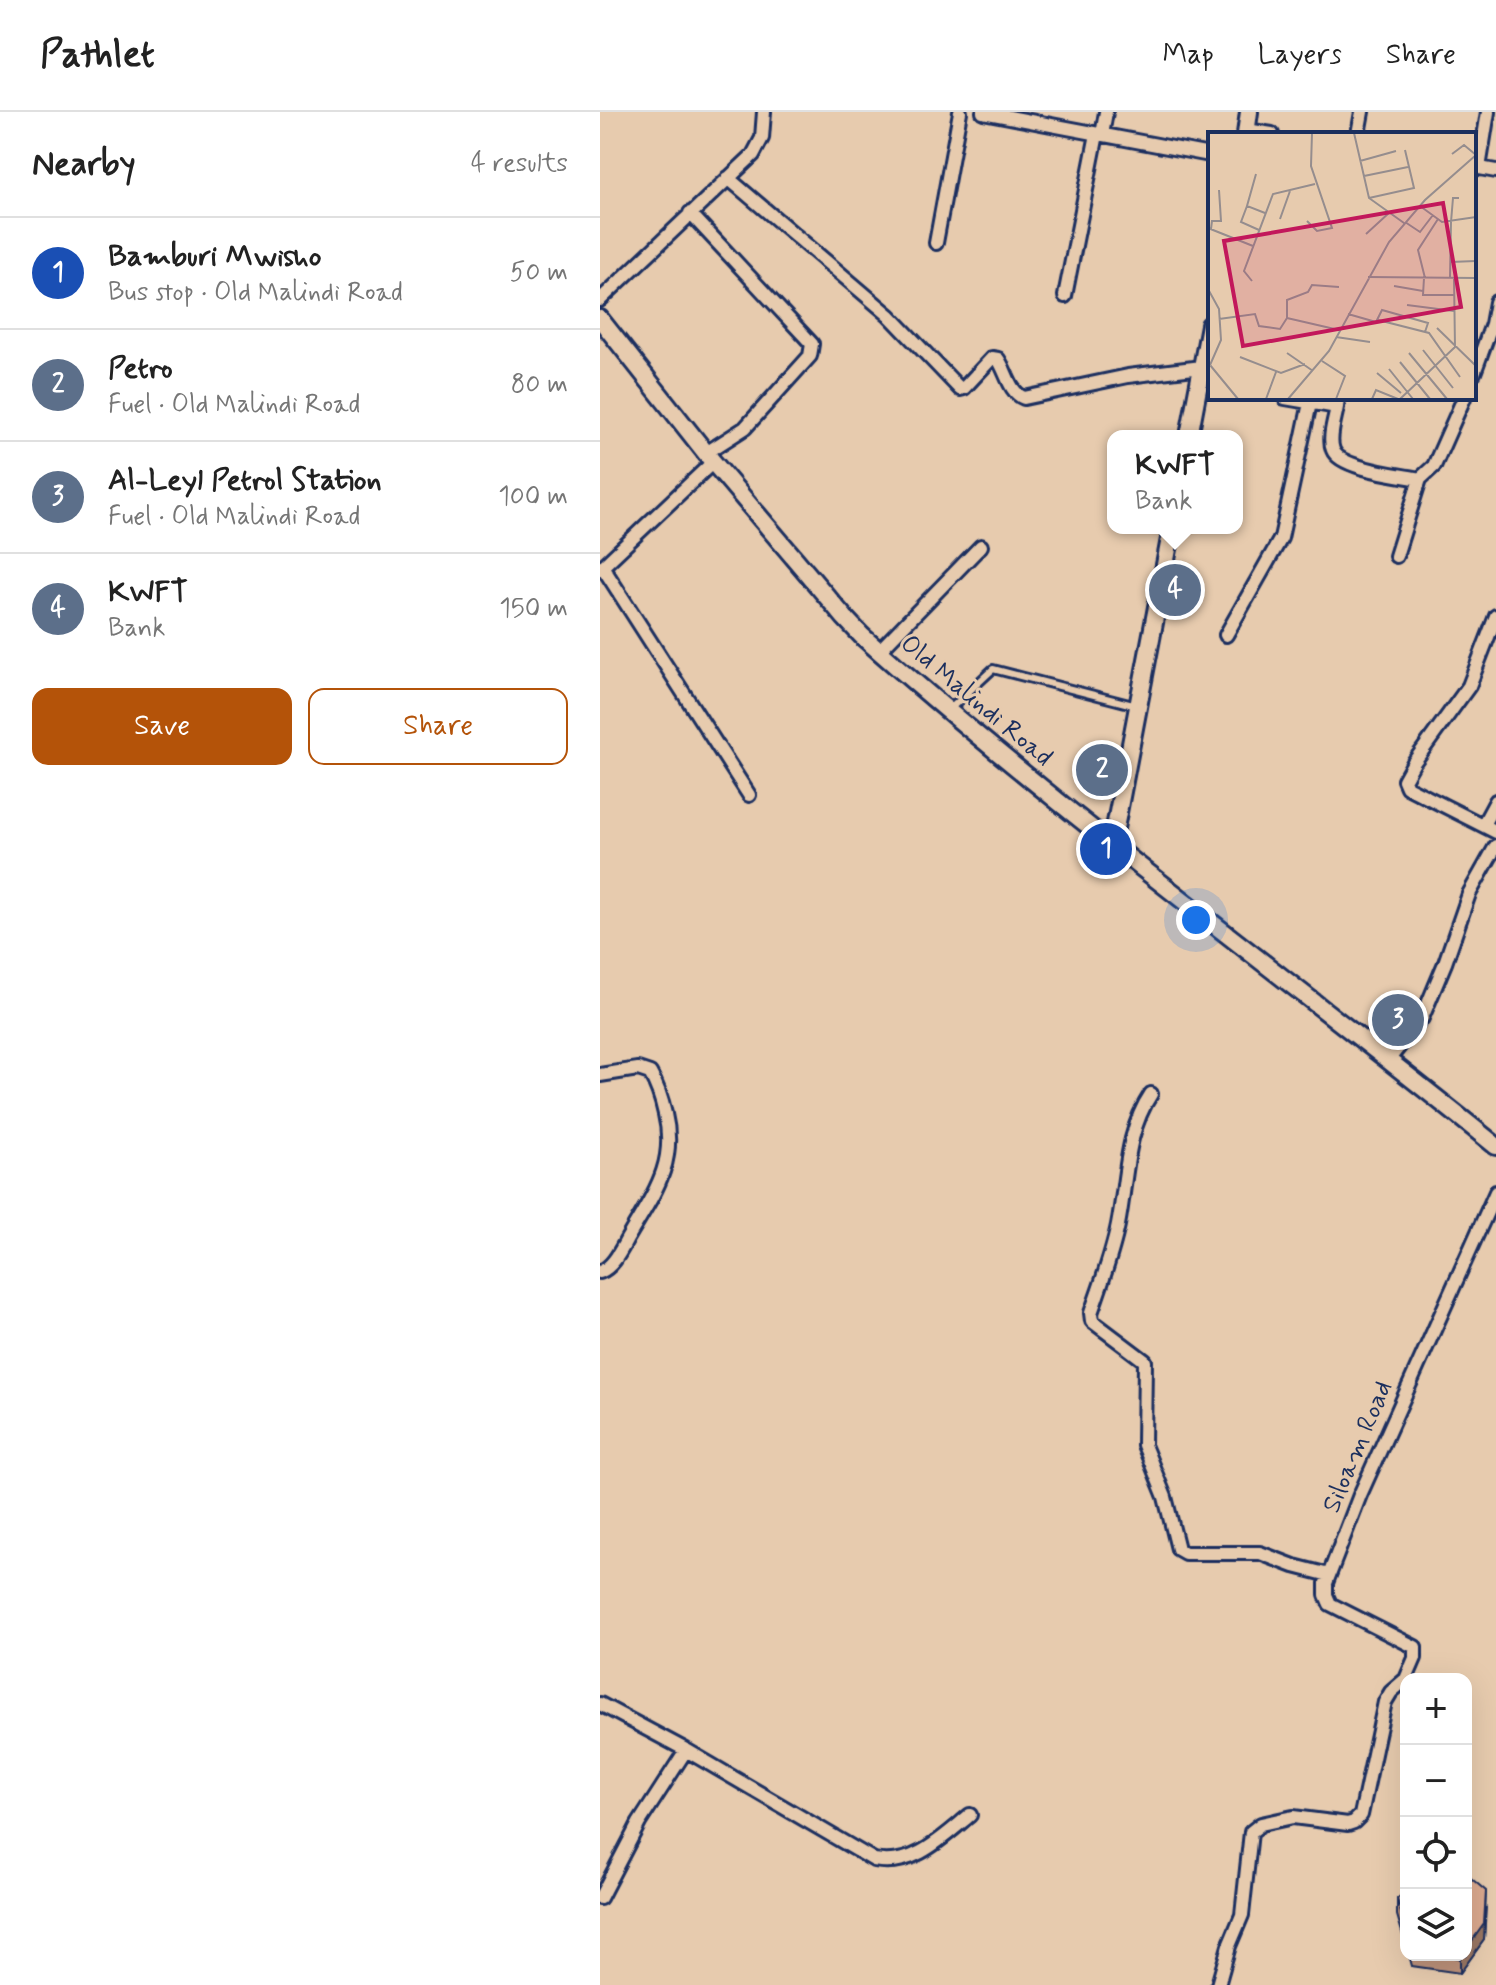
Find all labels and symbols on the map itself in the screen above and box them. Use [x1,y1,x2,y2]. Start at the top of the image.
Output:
inset map [1208,132,1476,400]
pin: 4 [1149,560,1201,620]
street label: Old Malindi Road [893,627,1059,775]
pin: 2 [1076,740,1128,800]
pin: 1 [1080,819,1132,879]
your location [1176,900,1216,940]
pin: 3 [1372,990,1424,1050]
street label: Siloam Road [1315,1376,1401,1518]

